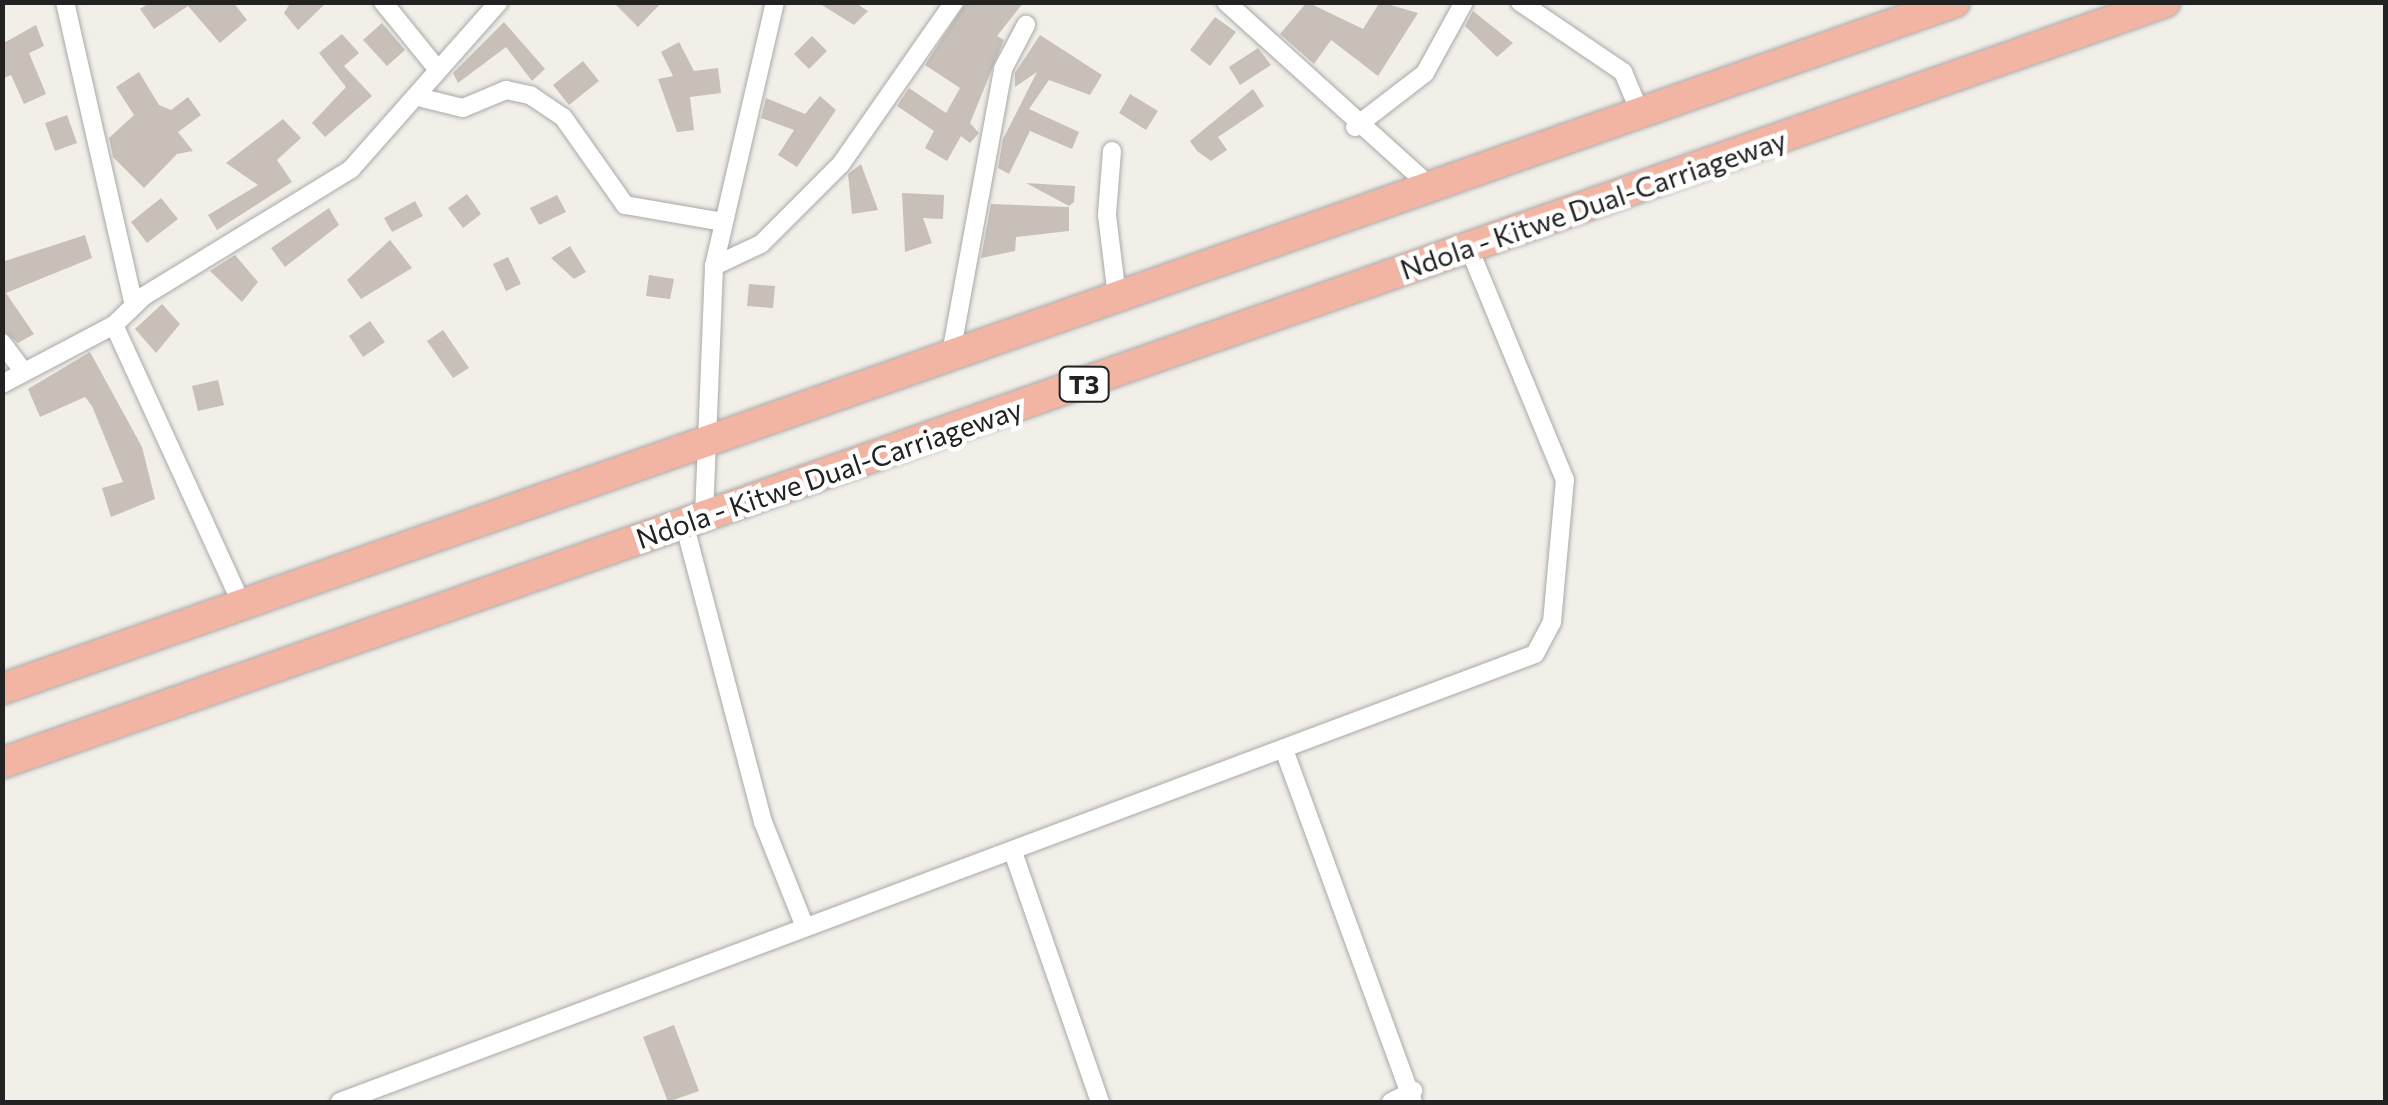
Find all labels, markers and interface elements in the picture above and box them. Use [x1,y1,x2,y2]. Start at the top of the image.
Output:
street label: Ndola - Kitwe Dual-Carriageway [1396,122,1790,286]
road number: T3 [1056,364,1112,404]
street label: Ndola - Kitwe Dual-Carriageway [632,391,1026,555]

